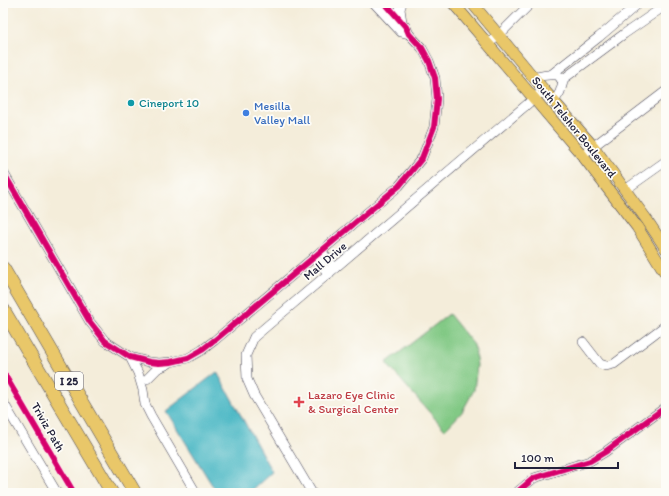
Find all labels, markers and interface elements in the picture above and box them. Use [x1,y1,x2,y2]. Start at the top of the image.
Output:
street label: South Telshor Boulevard [529,74,619,181]
place label: Cineport 10 [139,96,199,110]
marker: Cineport 10 [126,98,136,108]
place label: Mesilla Valley Mall [254,99,311,127]
marker: Mesilla Valley Mall [241,108,251,118]
street label: Mall Drive [301,239,350,283]
road number: I 25 [55,372,83,390]
place label: Lazaro Eye Clinic & Surgical Center [308,388,399,416]
marker: Lazaro Eye Clinic & Surgical Center [293,396,305,408]
street label: Triviz Path [28,400,68,454]
scale bar [515,444,618,470]
text: 100 m [521,451,554,465]

